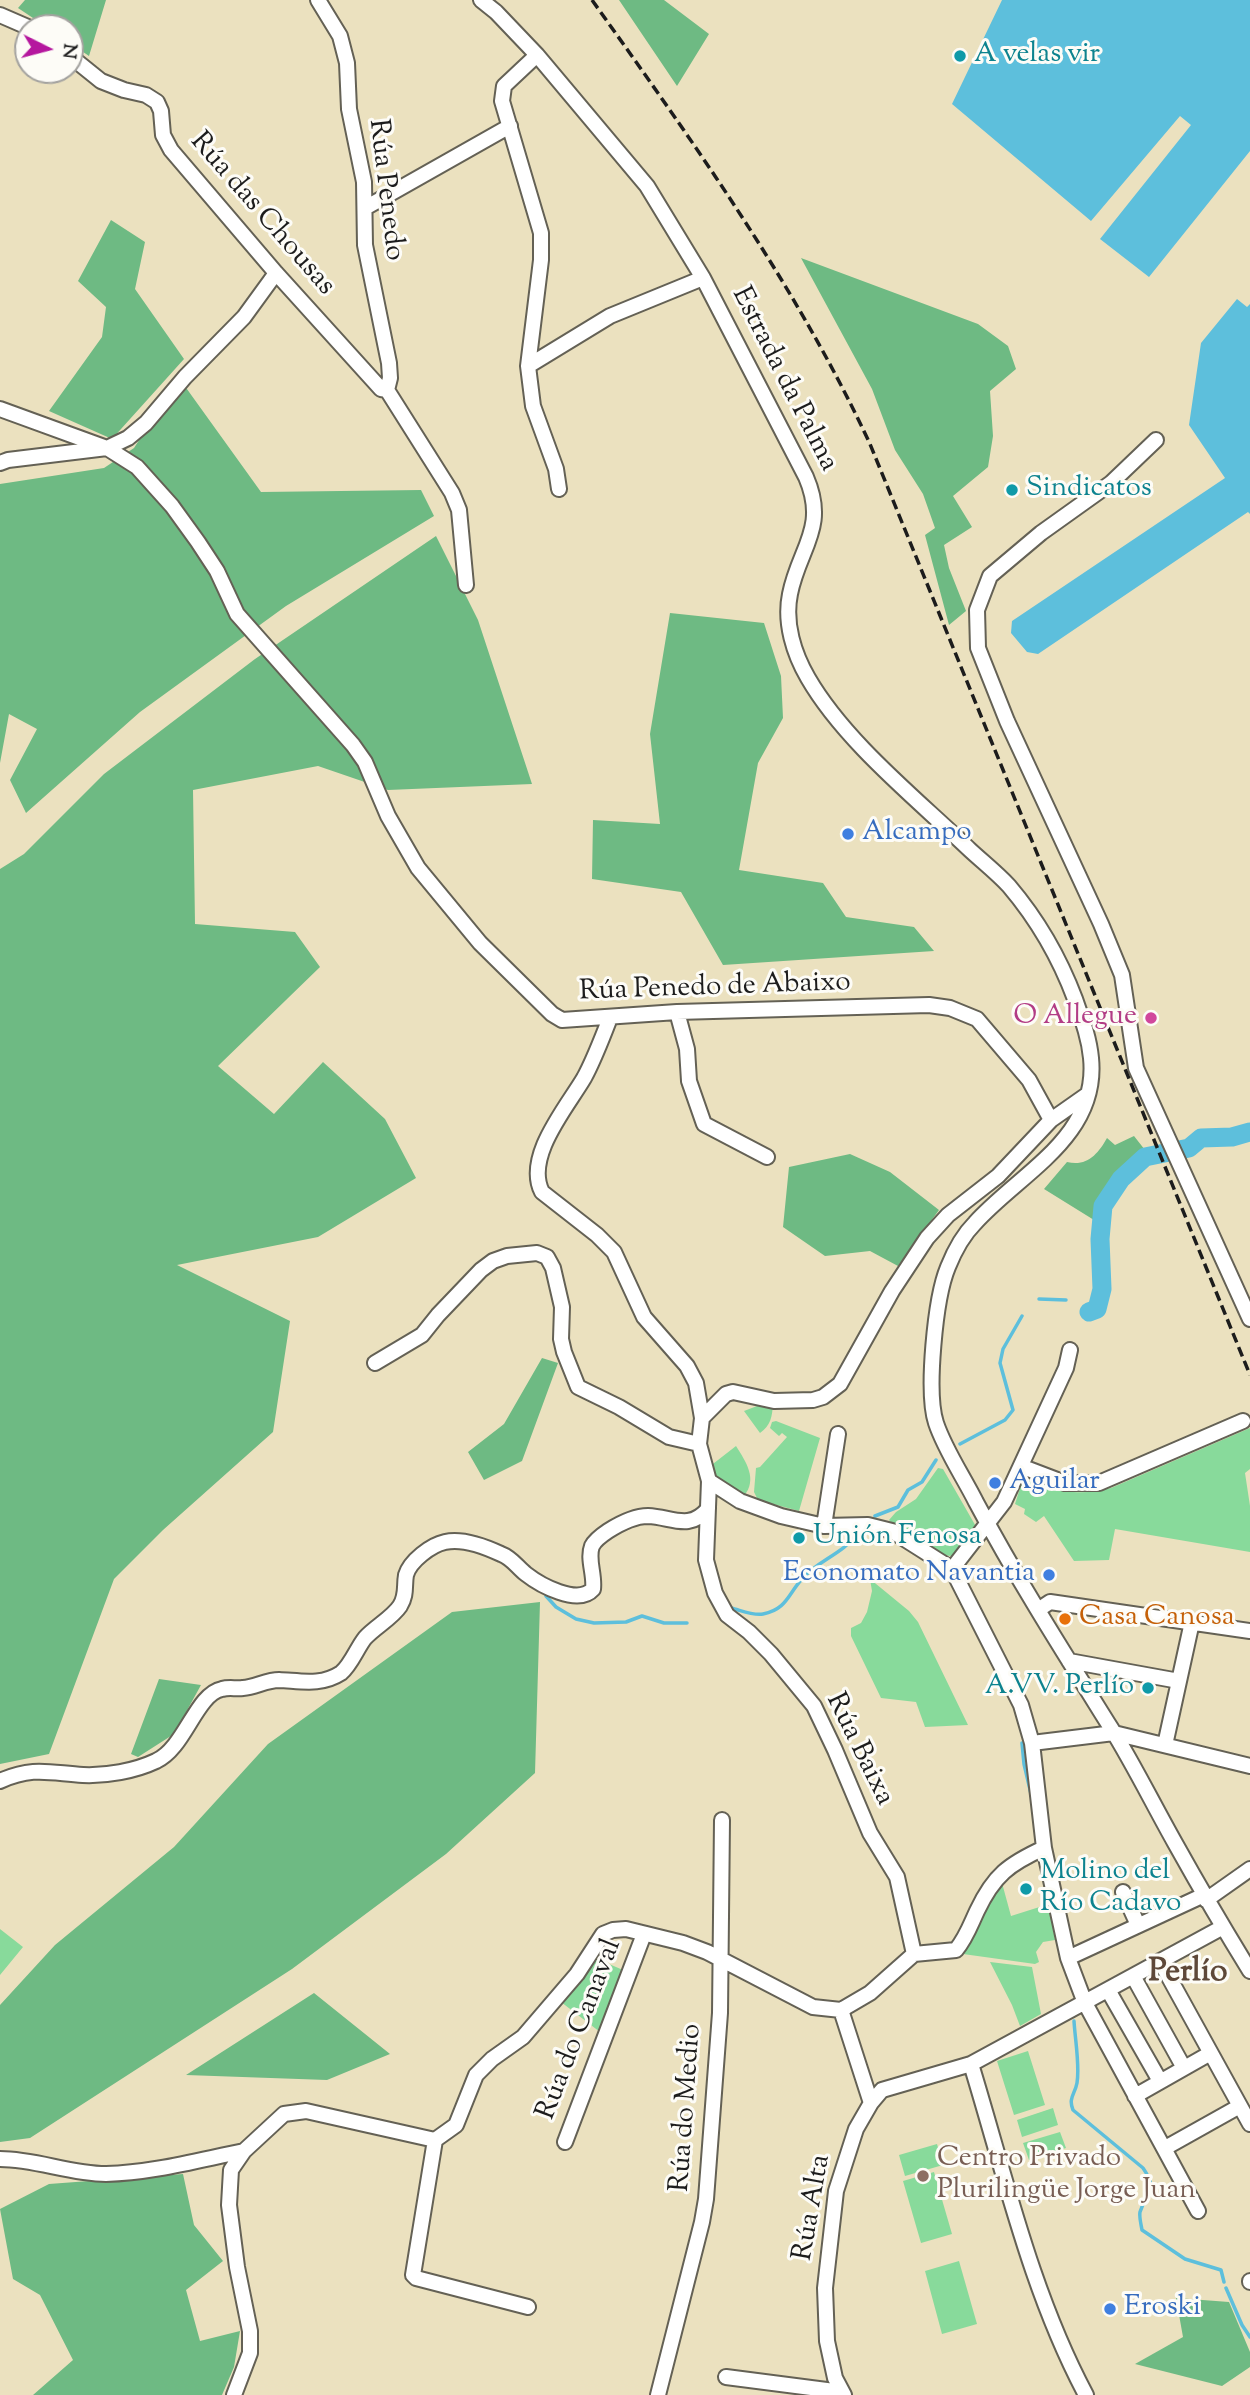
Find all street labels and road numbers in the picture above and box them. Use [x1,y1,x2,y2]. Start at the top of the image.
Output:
street label: Rúa Penedo [359,117,409,263]
street label: Rúa das Chousas [181,127,341,303]
street label: Estrada da Palma [722,282,844,478]
street label: Rúa Penedo de Abaixo [579,967,851,1011]
street label: Rúa Baixa [816,1688,900,1812]
street label: Rúa do Canaval [531,1935,631,2125]
street label: Rúa do Medio [665,2023,711,2193]
street label: Rúa Alta [788,2152,840,2264]

